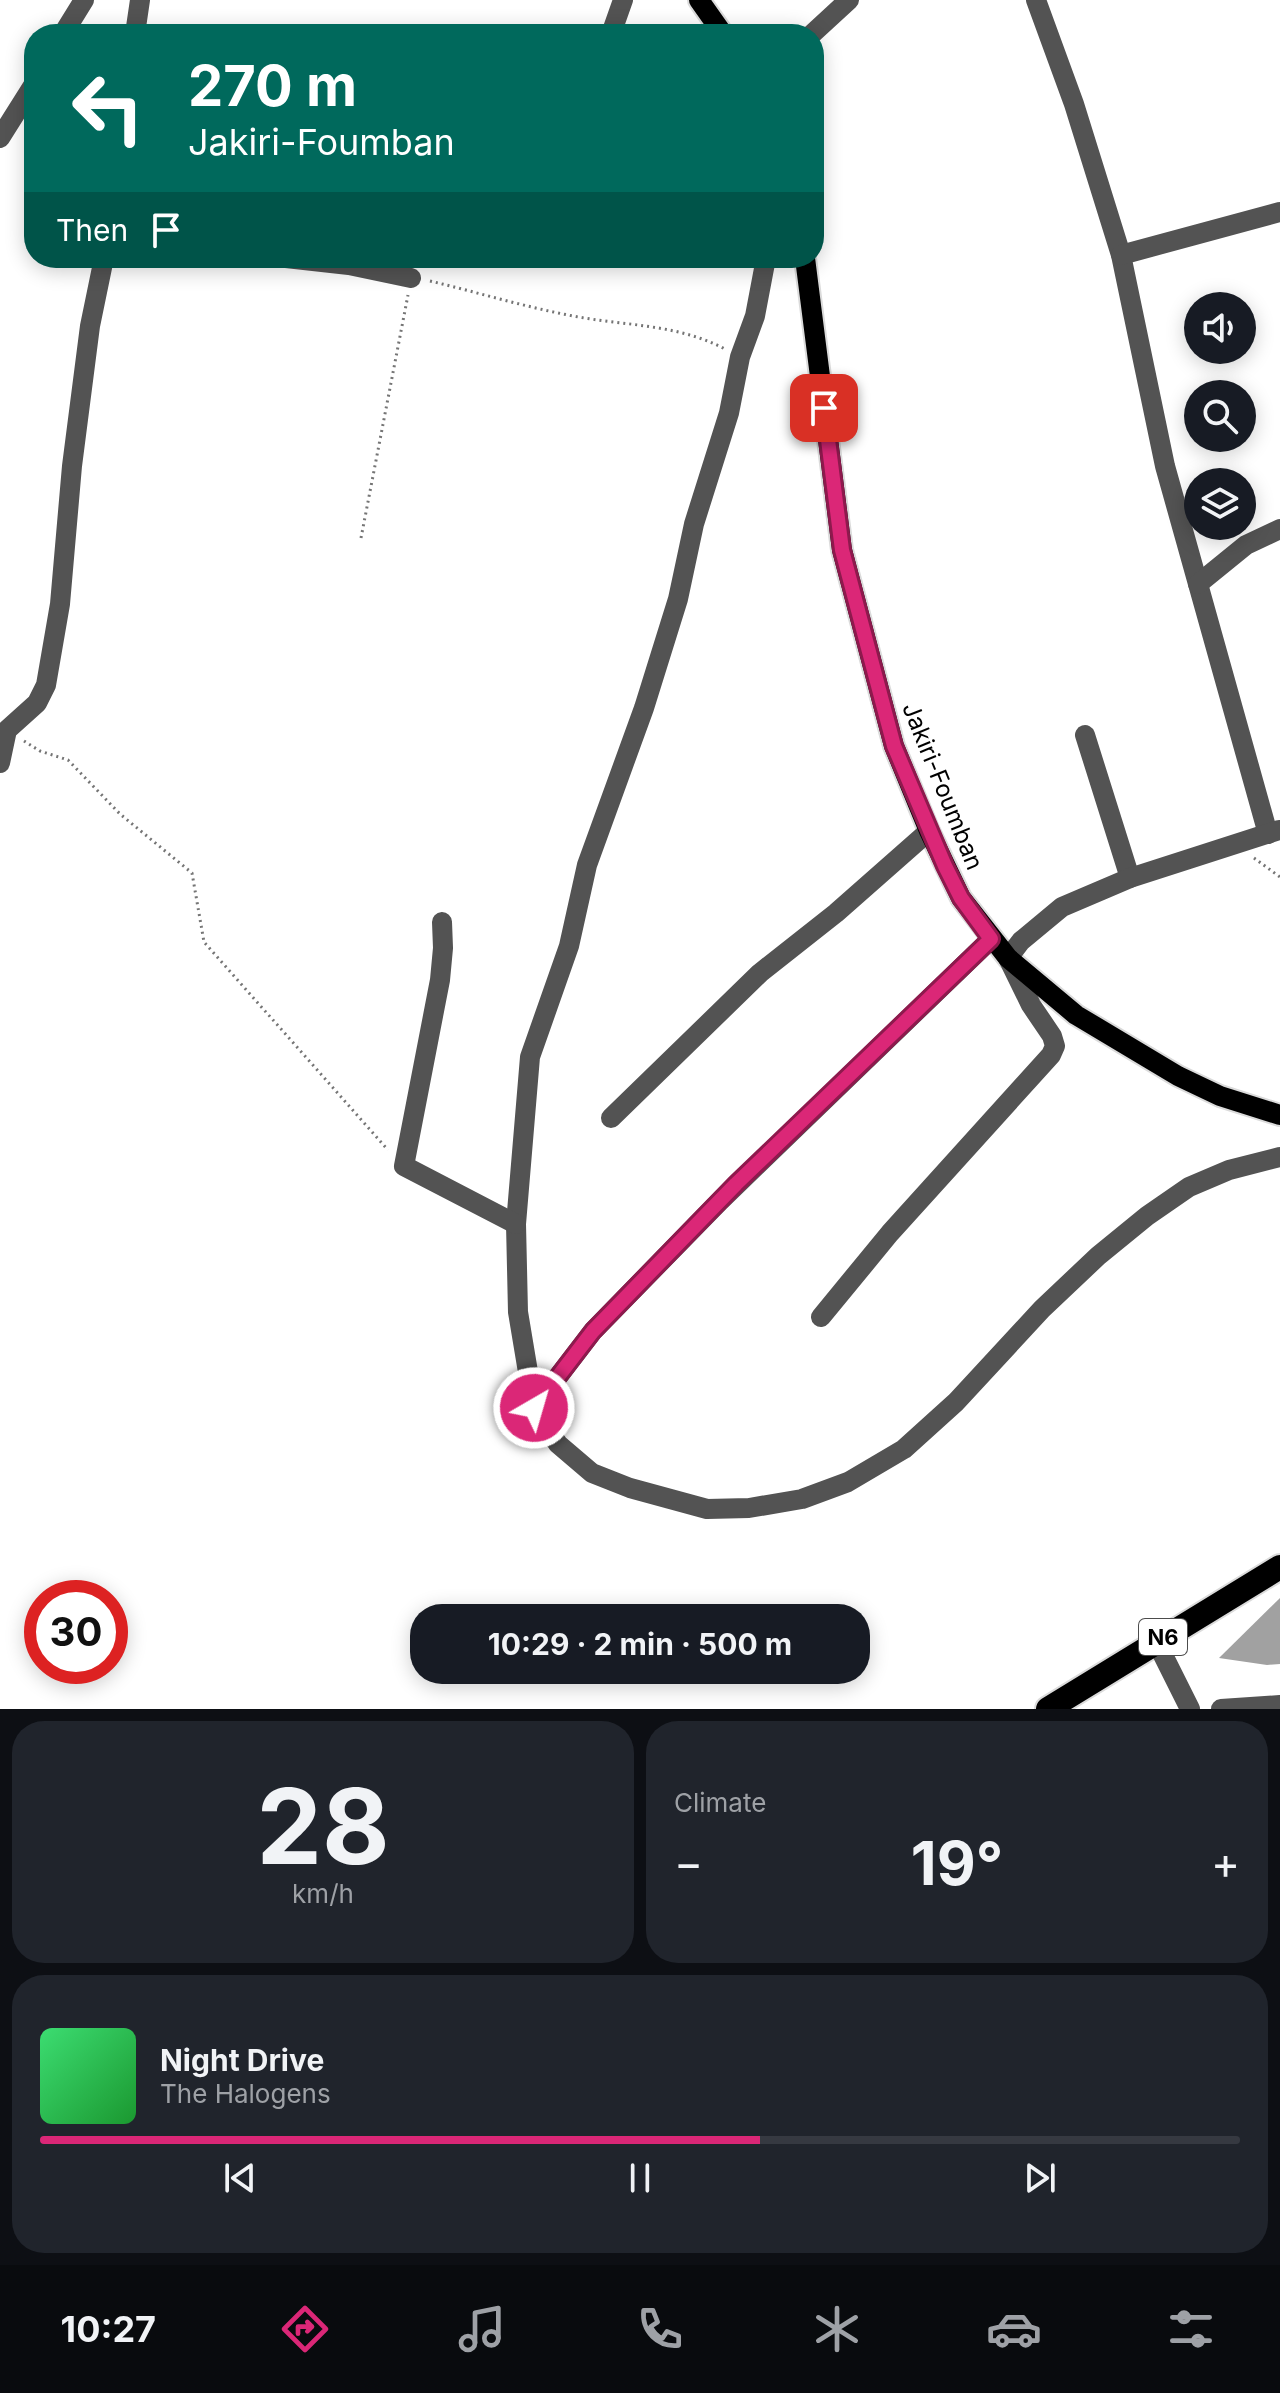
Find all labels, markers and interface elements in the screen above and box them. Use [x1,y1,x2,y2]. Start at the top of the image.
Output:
text: 270 m [188,52,357,120]
icon: left [56,56,160,160]
text: Jakiri-Foumban [188,120,455,164]
icon: arrive [144,208,188,252]
text: Then [56,212,128,248]
map controls [1184,292,1256,540]
button: sound [1184,292,1256,364]
pin [790,374,858,442]
button: search [1184,380,1256,452]
icon: arrive [802,386,846,430]
button: layers [1184,468,1256,540]
street label: Jakiri-Foumban [896,698,990,874]
position arrow [492,1366,576,1450]
speed limit sign: 30 [24,1580,128,1684]
road number: N6 [1139,1619,1187,1655]
text: 10:29 · 2 min · 500 m [488,1626,792,1662]
text: 28 [256,1763,390,1889]
text: Climate [674,1787,766,1818]
text: 19° [911,1827,1003,1899]
text: − [674,1836,703,1890]
text: + [1211,1836,1240,1890]
text: km/h [292,1878,354,1909]
text: Night Drive [160,2042,324,2078]
text: The Halogens [160,2078,331,2109]
icon: previous [218,2156,262,2200]
icon: pause [618,2156,662,2200]
icon: next [1018,2156,1062,2200]
icon: directions [277,2301,333,2357]
icon: music [454,2301,510,2357]
icon: phone [632,2301,688,2357]
icon: climate [809,2301,865,2357]
icon: car [986,2301,1042,2357]
icon: filters [1163,2301,1219,2357]
text: 10:27 [61,2307,156,2351]

